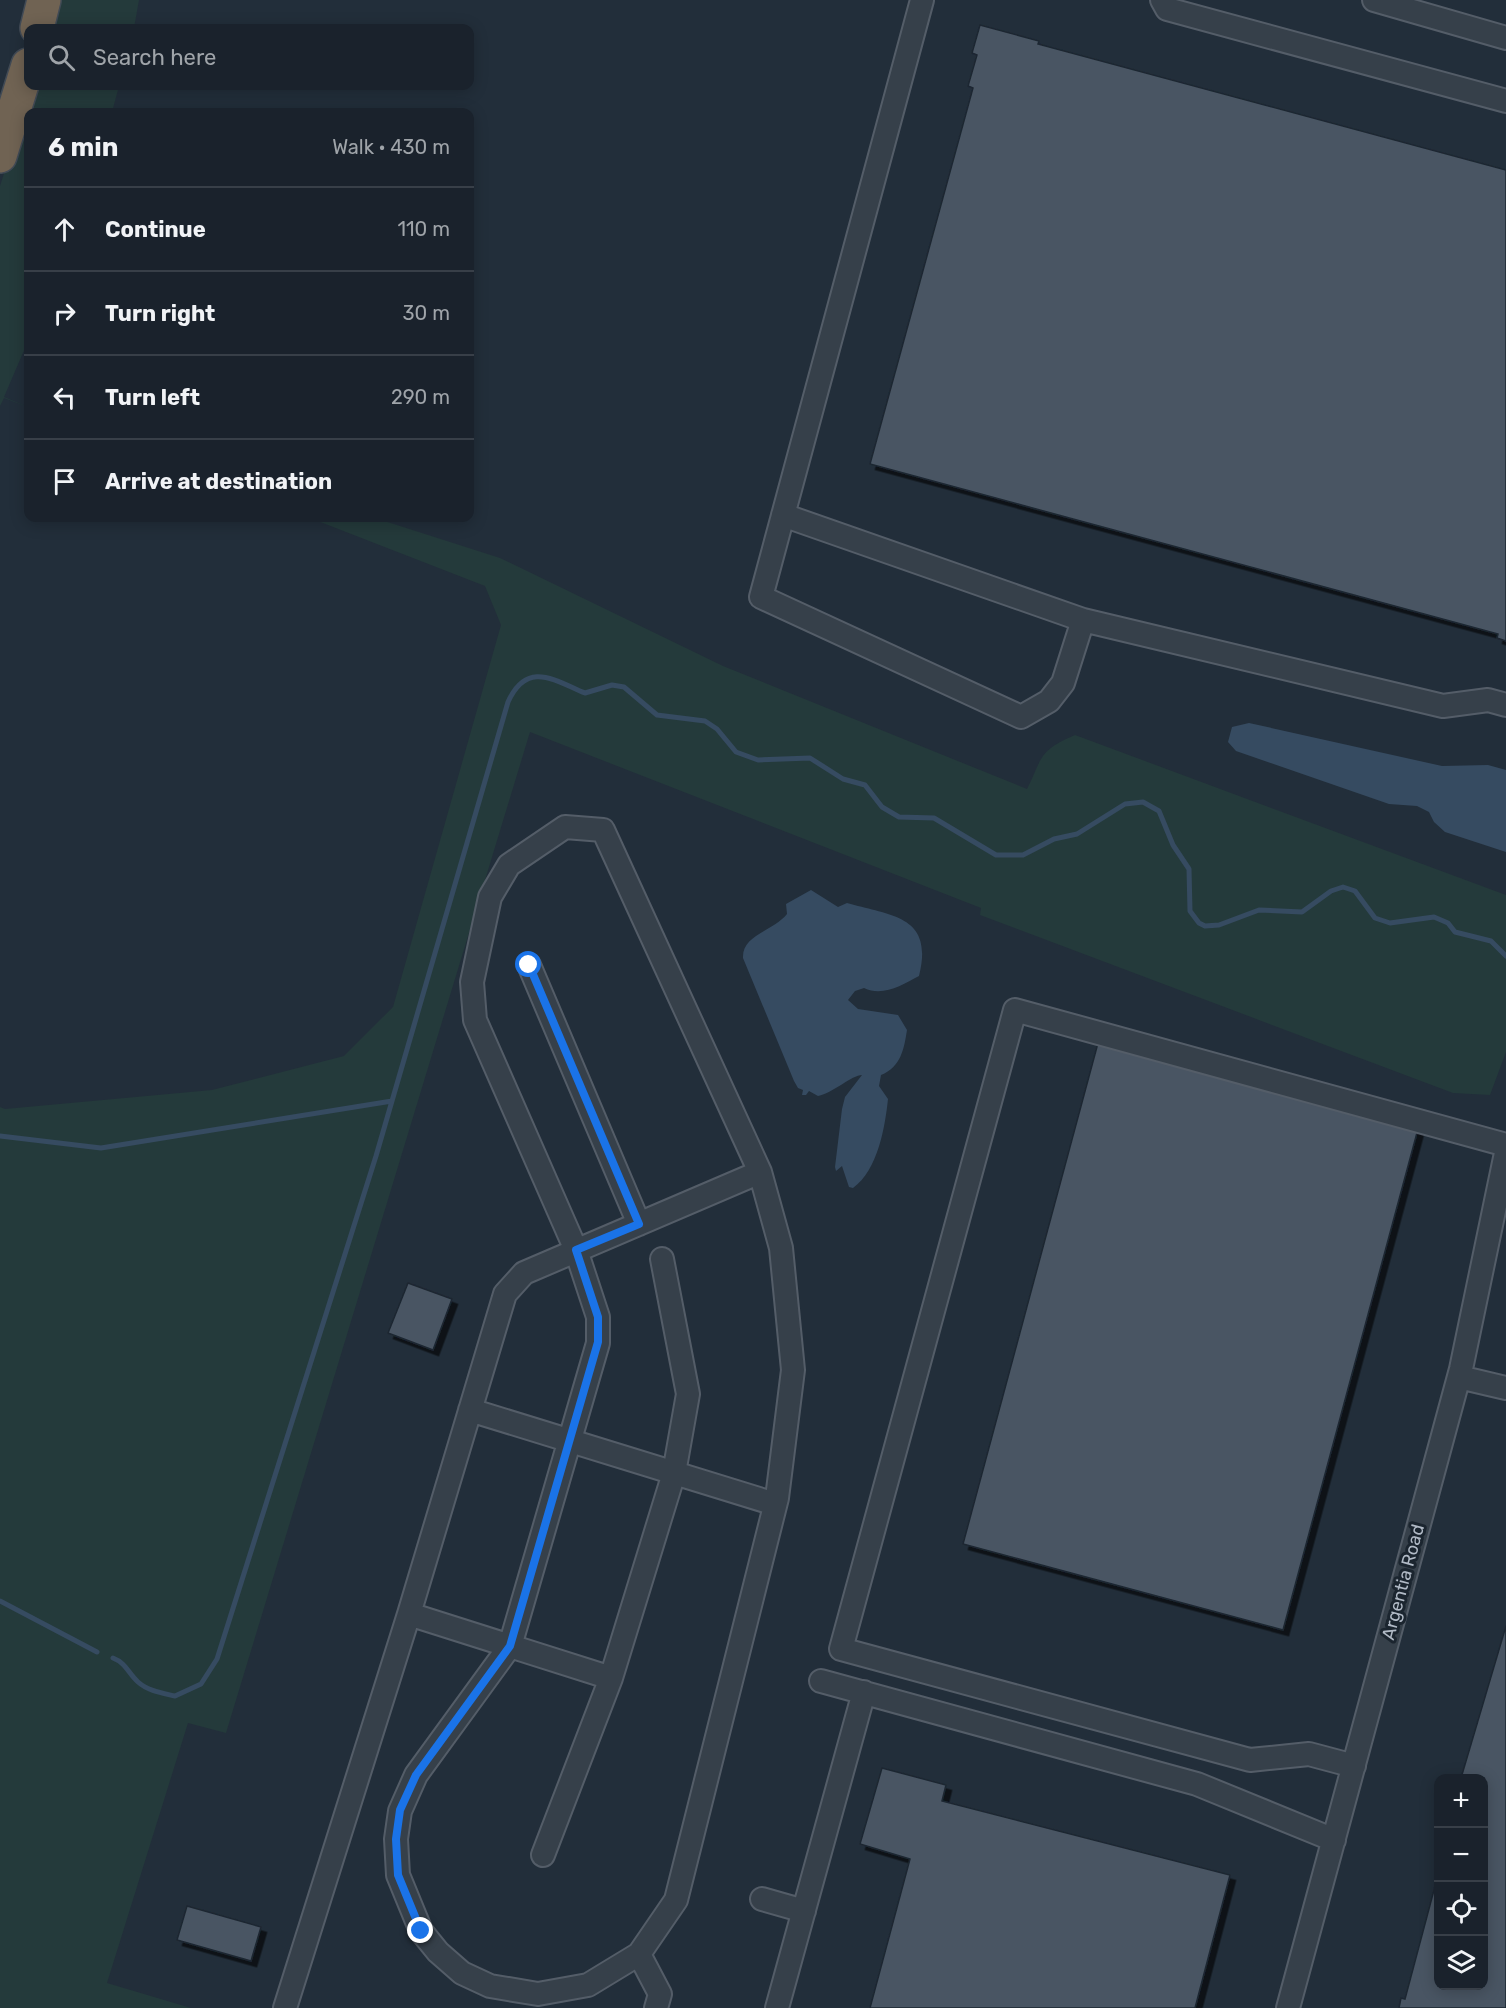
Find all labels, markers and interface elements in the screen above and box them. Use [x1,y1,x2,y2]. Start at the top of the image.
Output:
search box [24,24,474,90]
icon: search [45,41,78,74]
text: Search here [93,44,216,71]
text: 6 min [48,132,118,163]
text: Walk · 430 m [332,135,450,159]
icon: ahead [48,213,81,246]
text: Continue [105,216,206,243]
text: 110 m [398,217,450,241]
icon: right [48,297,81,330]
text: Turn right [105,300,215,327]
text: 30 m [403,301,450,325]
icon: left [48,381,81,414]
text: Turn left [105,384,200,411]
text: 290 m [391,385,450,409]
icon: arrive [48,465,81,498]
text: Arrive at destination [105,468,332,495]
route start [515,951,541,977]
street label: Argentia Road [1377,1522,1429,1642]
map controls [1434,1774,1488,1990]
button: + [1434,1774,1488,1828]
button: − [1434,1828,1488,1882]
button: locate [1434,1882,1488,1936]
route end [407,1917,433,1943]
button: layers [1434,1936,1488,1990]

